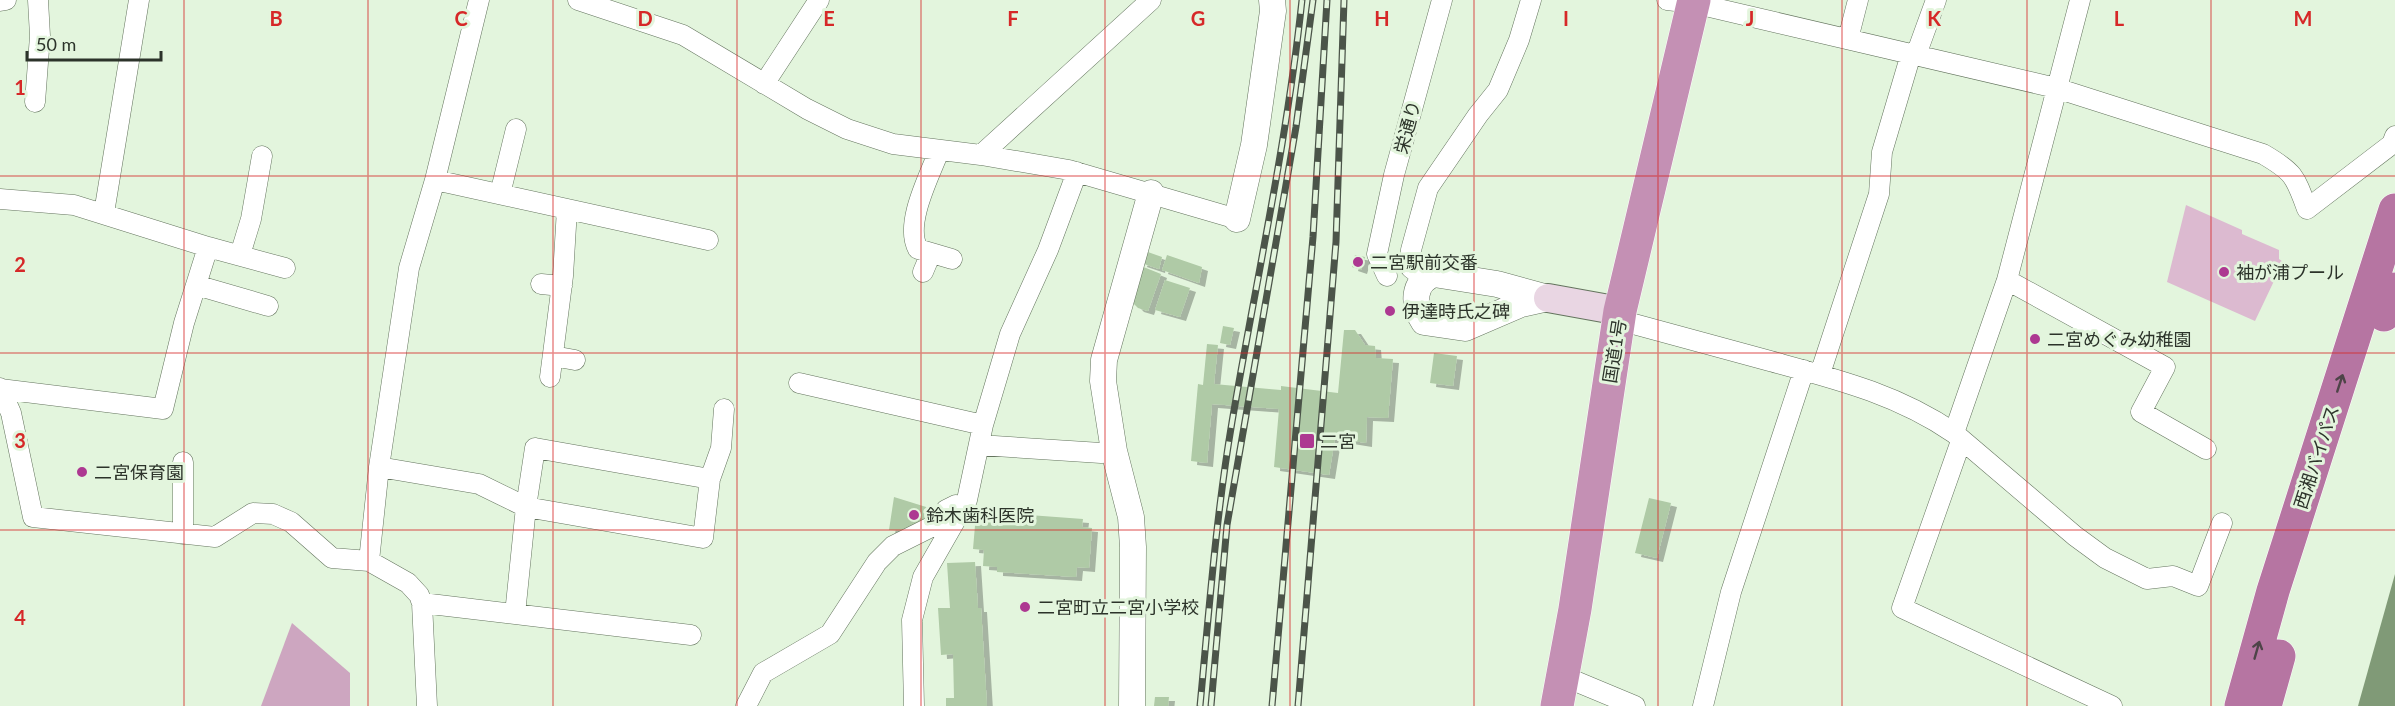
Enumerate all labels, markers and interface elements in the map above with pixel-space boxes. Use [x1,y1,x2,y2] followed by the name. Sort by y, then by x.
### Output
[269,6,283,30] text: B
[454,6,468,30] text: C
[637,6,653,30] text: D
[823,6,835,30] text: E
[1007,6,1019,30] text: F
[1191,6,1205,30] text: G
[1374,6,1390,30] text: H
[1563,6,1569,30] text: I
[1746,6,1754,30] text: J
[1927,6,1941,30] text: K
[2114,6,2125,30] text: L
[2294,6,2312,30] text: M
[27,24,160,62] scale bar
[36,33,76,55] text: 50 m
[14,75,26,99] text: 1
[1389,98,1425,156] street label: 栄通り
[1370,251,1478,273] place label: 二宮駅前交番
[14,252,26,276] text: 2
[1351,255,1365,269] marker: 二宮駅前交番
[2236,261,2344,283] place label: 袖が浦プール
[2217,265,2231,279] marker: 袖が浦プール
[1402,300,1510,322] place label: 伊達時氏之碑
[1383,304,1397,318] marker: 伊達時氏之碑
[1598,317,1630,385] street label: 国道1号
[2047,328,2192,350] place label: 二宮めぐみ幼稚園
[2028,332,2042,346] marker: 二宮めぐみ幼稚園
[2335,374,2346,393] one-way arrow
[2289,402,2343,512] street label: 西湘バイパス
[14,428,26,452] text: 3
[1320,430,1356,452] place label: 二宮
[1298,432,1316,450] marker: 二宮
[94,461,184,483] place label: 二宮保育園
[75,465,89,479] marker: 二宮保育園
[926,504,1034,526] place label: 鈴木歯科医院
[907,508,921,522] marker: 鈴木歯科医院
[1037,596,1199,618] place label: 二宮町立二宮小学校
[1018,600,1032,614] marker: 二宮町立二宮小学校
[14,605,26,629] text: 4
[2252,641,2263,660] one-way arrow

